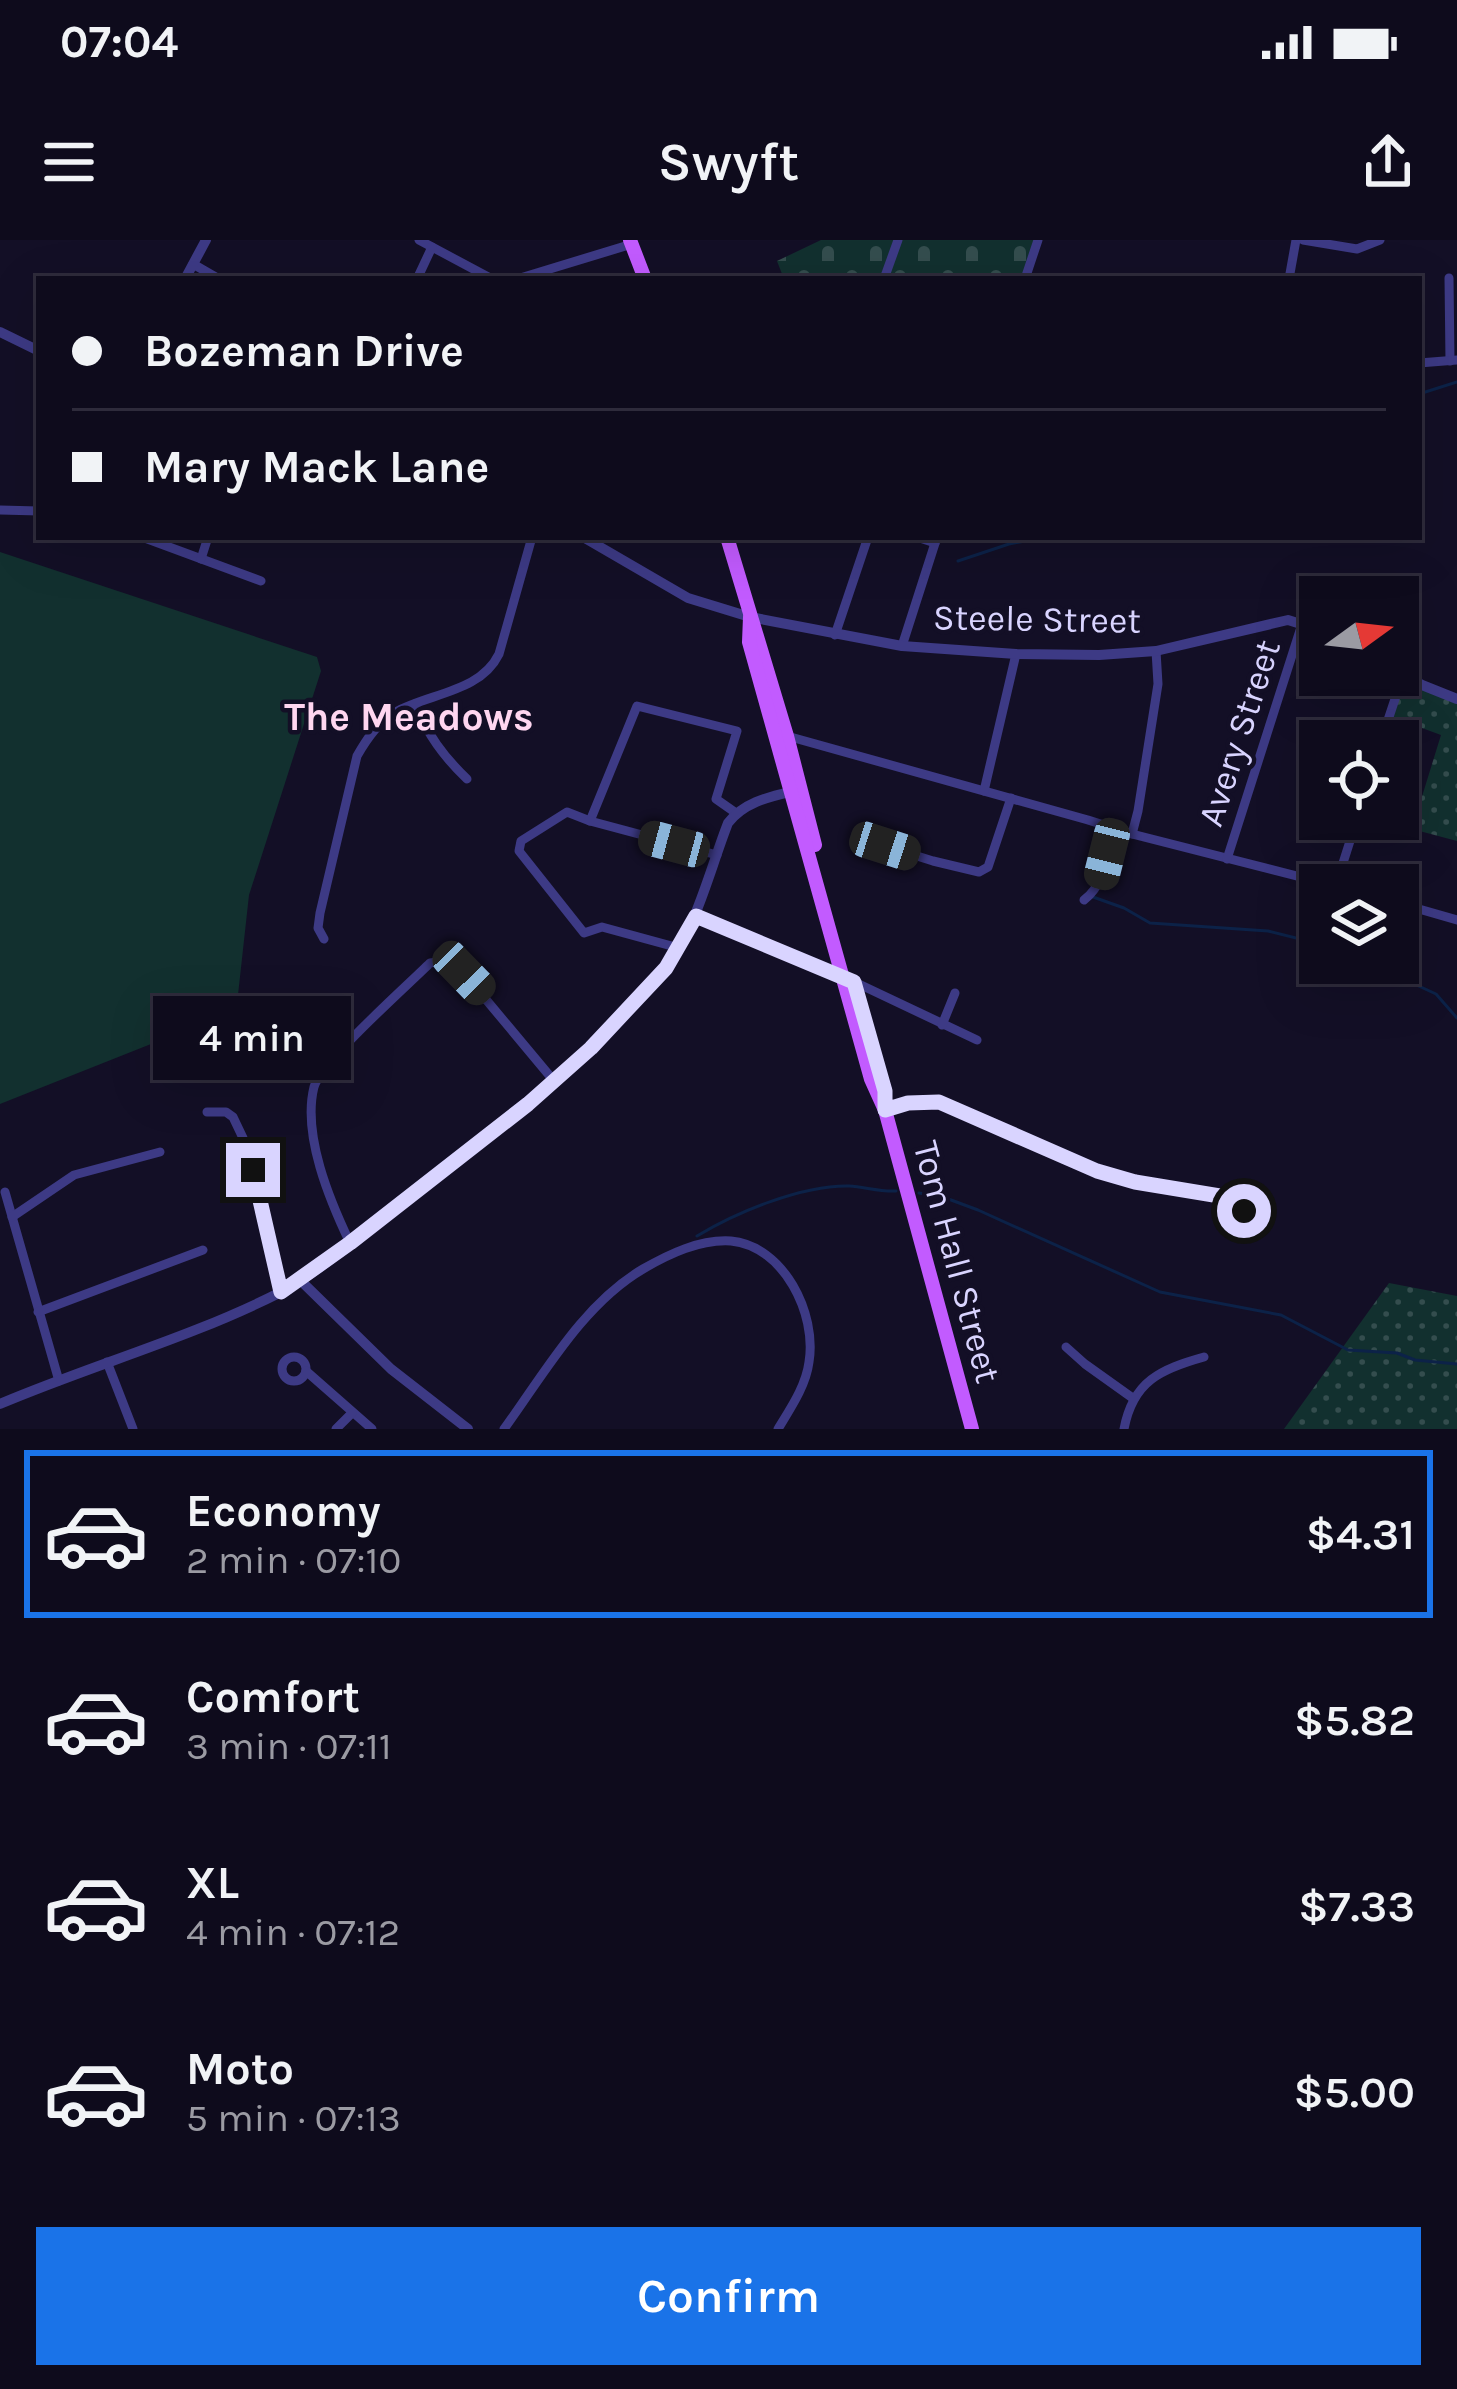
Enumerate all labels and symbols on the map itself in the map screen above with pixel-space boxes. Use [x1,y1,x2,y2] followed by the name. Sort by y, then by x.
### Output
[1299,576,1419,696] north arrow
[933,596,1141,642] street label: Steele Street
[1189,634,1289,832] street label: Avery Street
[284,694,534,740] district label: The Meadows
[1081,815,1133,893] car
[635,817,713,871] car
[845,818,925,874] car
[426,935,502,1011] car
[154,996,352,1080] callout: 4 min
[905,1137,1009,1387] street label: Tom Hall Street
[226,1143,280,1197] route end
[1217,1184,1271,1238] route start

